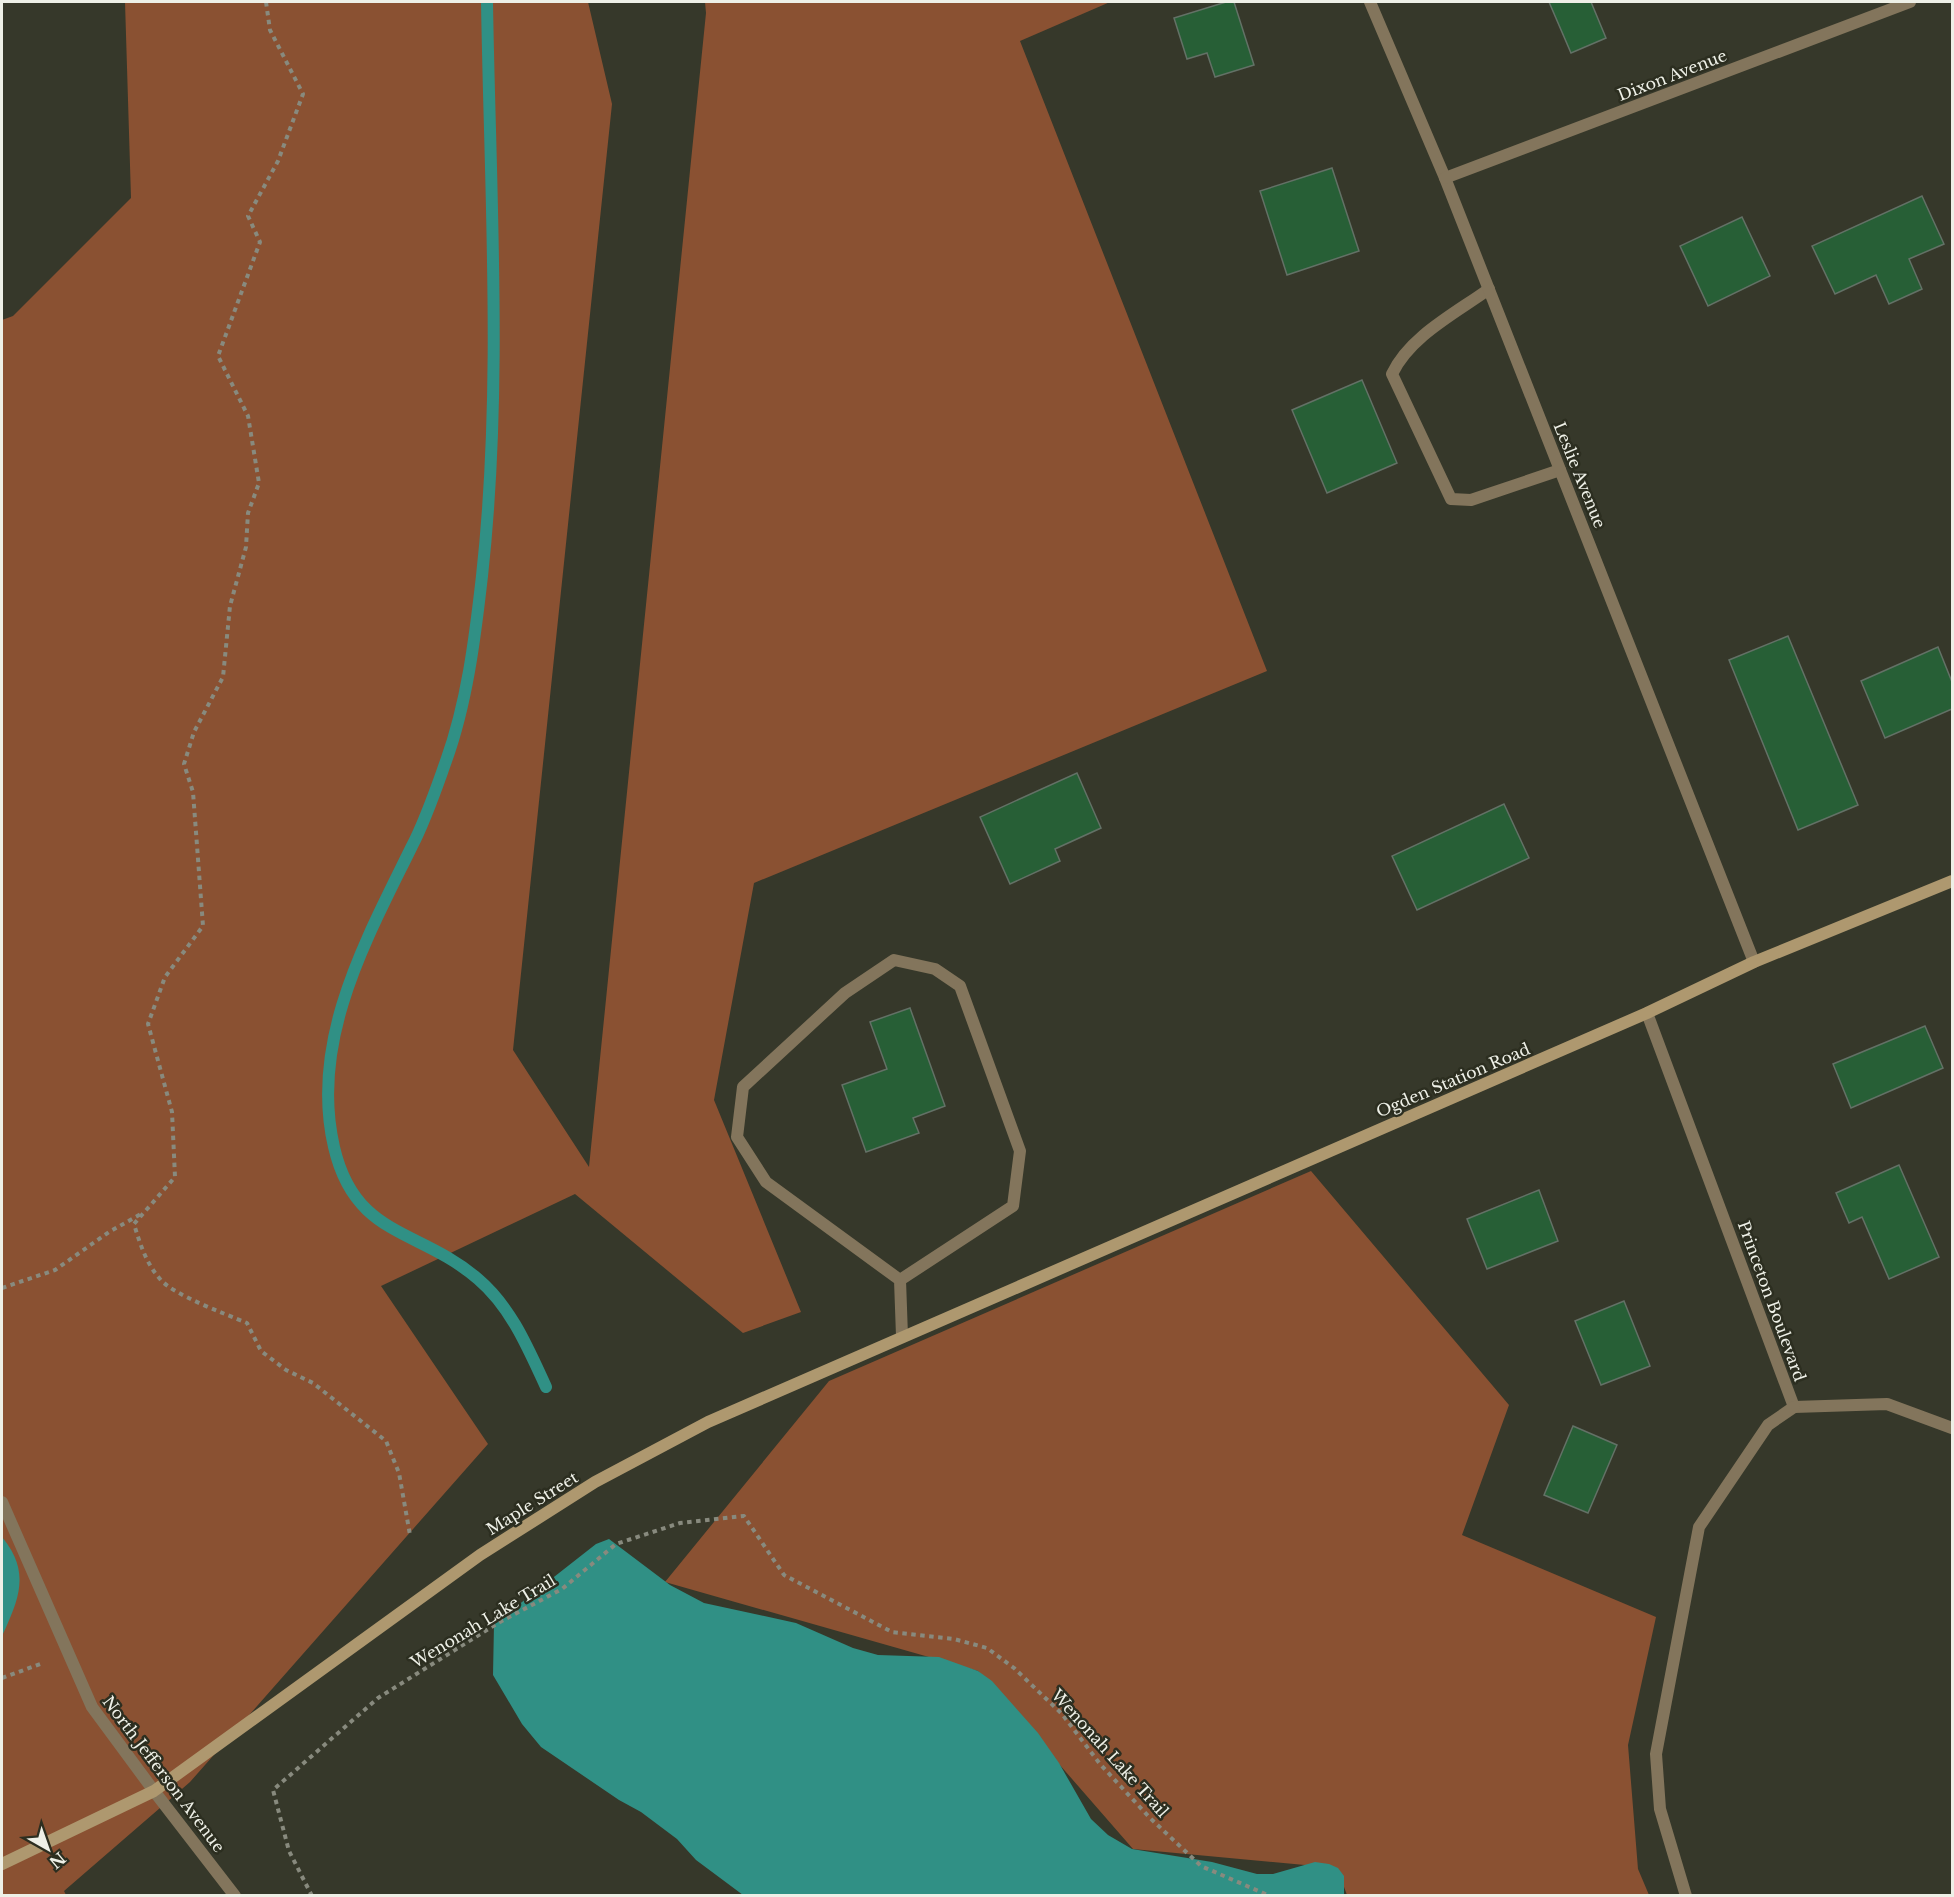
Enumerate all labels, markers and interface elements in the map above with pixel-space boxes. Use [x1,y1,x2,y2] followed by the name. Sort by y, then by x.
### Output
[1615,45,1729,105] street label: Dixon Avenue
[1550,419,1610,531] street label: Leslie Avenue
[1373,1038,1533,1122] street label: Ogden Station Road
[1734,1218,1810,1384] street label: Princeton Boulevard
[482,1467,582,1539] street label: Maple Street
[406,1570,559,1673] street label: Wenonah Lake Trail
[1046,1684,1173,1821] street label: Wenonah Lake Trail
[99,1692,229,1856] street label: North Jefferson Avenue
[18,1819,78,1879] north arrow
[45,1848,70,1873] text: N

